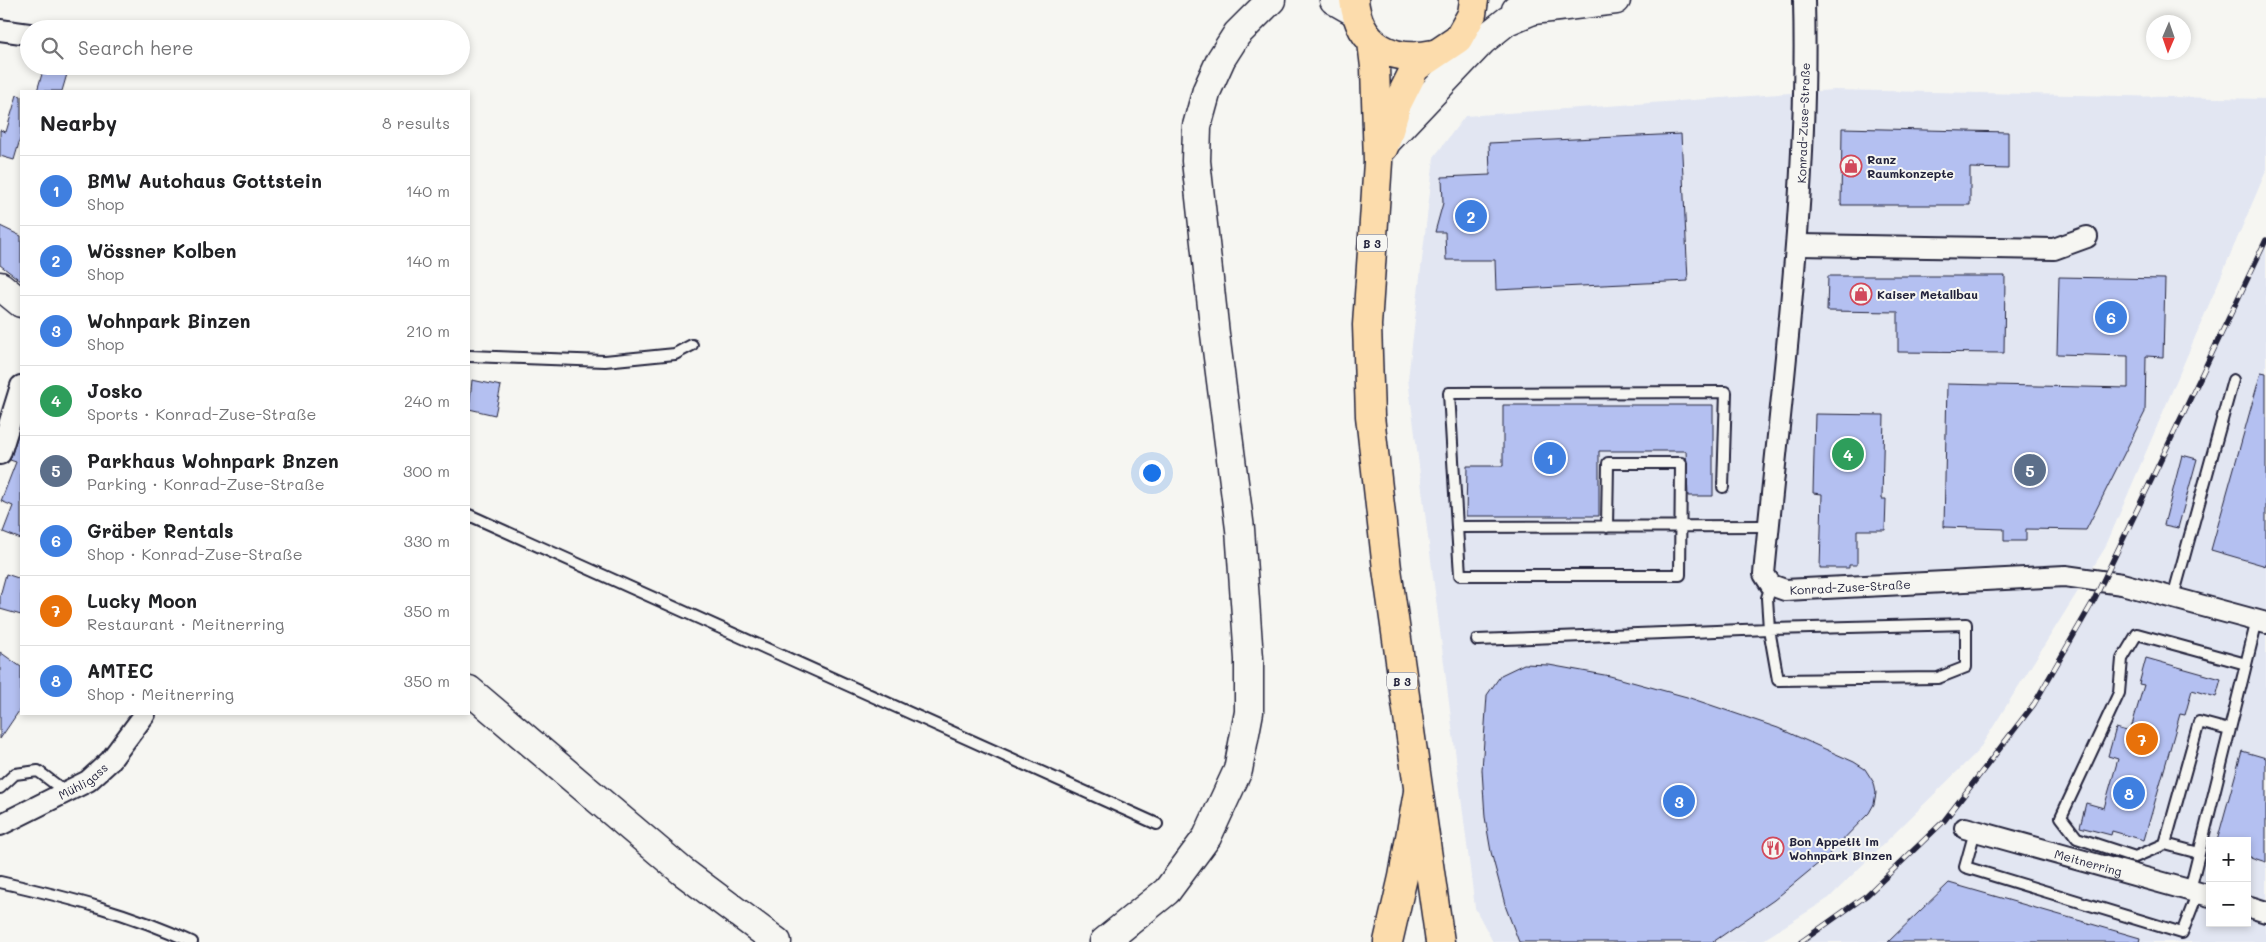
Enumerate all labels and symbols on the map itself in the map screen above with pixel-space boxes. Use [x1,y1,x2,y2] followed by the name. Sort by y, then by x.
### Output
[2146,15,2191,60] north arrow
[1793,62,1813,184] street label: Konrad-Zuse-Straße
[1867,151,1954,181] place label: Ranz Raumkonzepte
[1839,154,1863,178] shop icon: Ranz Raumkonzepte
[1455,197,1487,235] pin: 2
[1357,234,1387,252] road number: B 3
[1849,282,1873,306] shop icon: Kaiser Metallbau
[1877,286,1978,302] place label: Kaiser Metallbau
[2095,298,2127,336] pin: 6
[1832,435,1864,473] pin: 4
[1534,439,1566,477] pin: 1
[2014,451,2046,489] pin: 5
[1139,460,1165,486] your location
[1789,576,1911,598] street label: Konrad-Zuse-Straße
[1387,672,1417,689] road number: B 3
[2126,720,2158,758] pin: 7
[56,759,111,803] street label: Mühligass
[2113,774,2145,812] pin: 8
[1663,782,1695,820] pin: 3
[1789,833,1892,863] place label: Bon Appetit im Wohnpark Binzen
[1761,836,1785,860] restaurant icon: Bon Appetit im Wohnpark Binzen
[2053,845,2124,879] street label: Meitnerring

